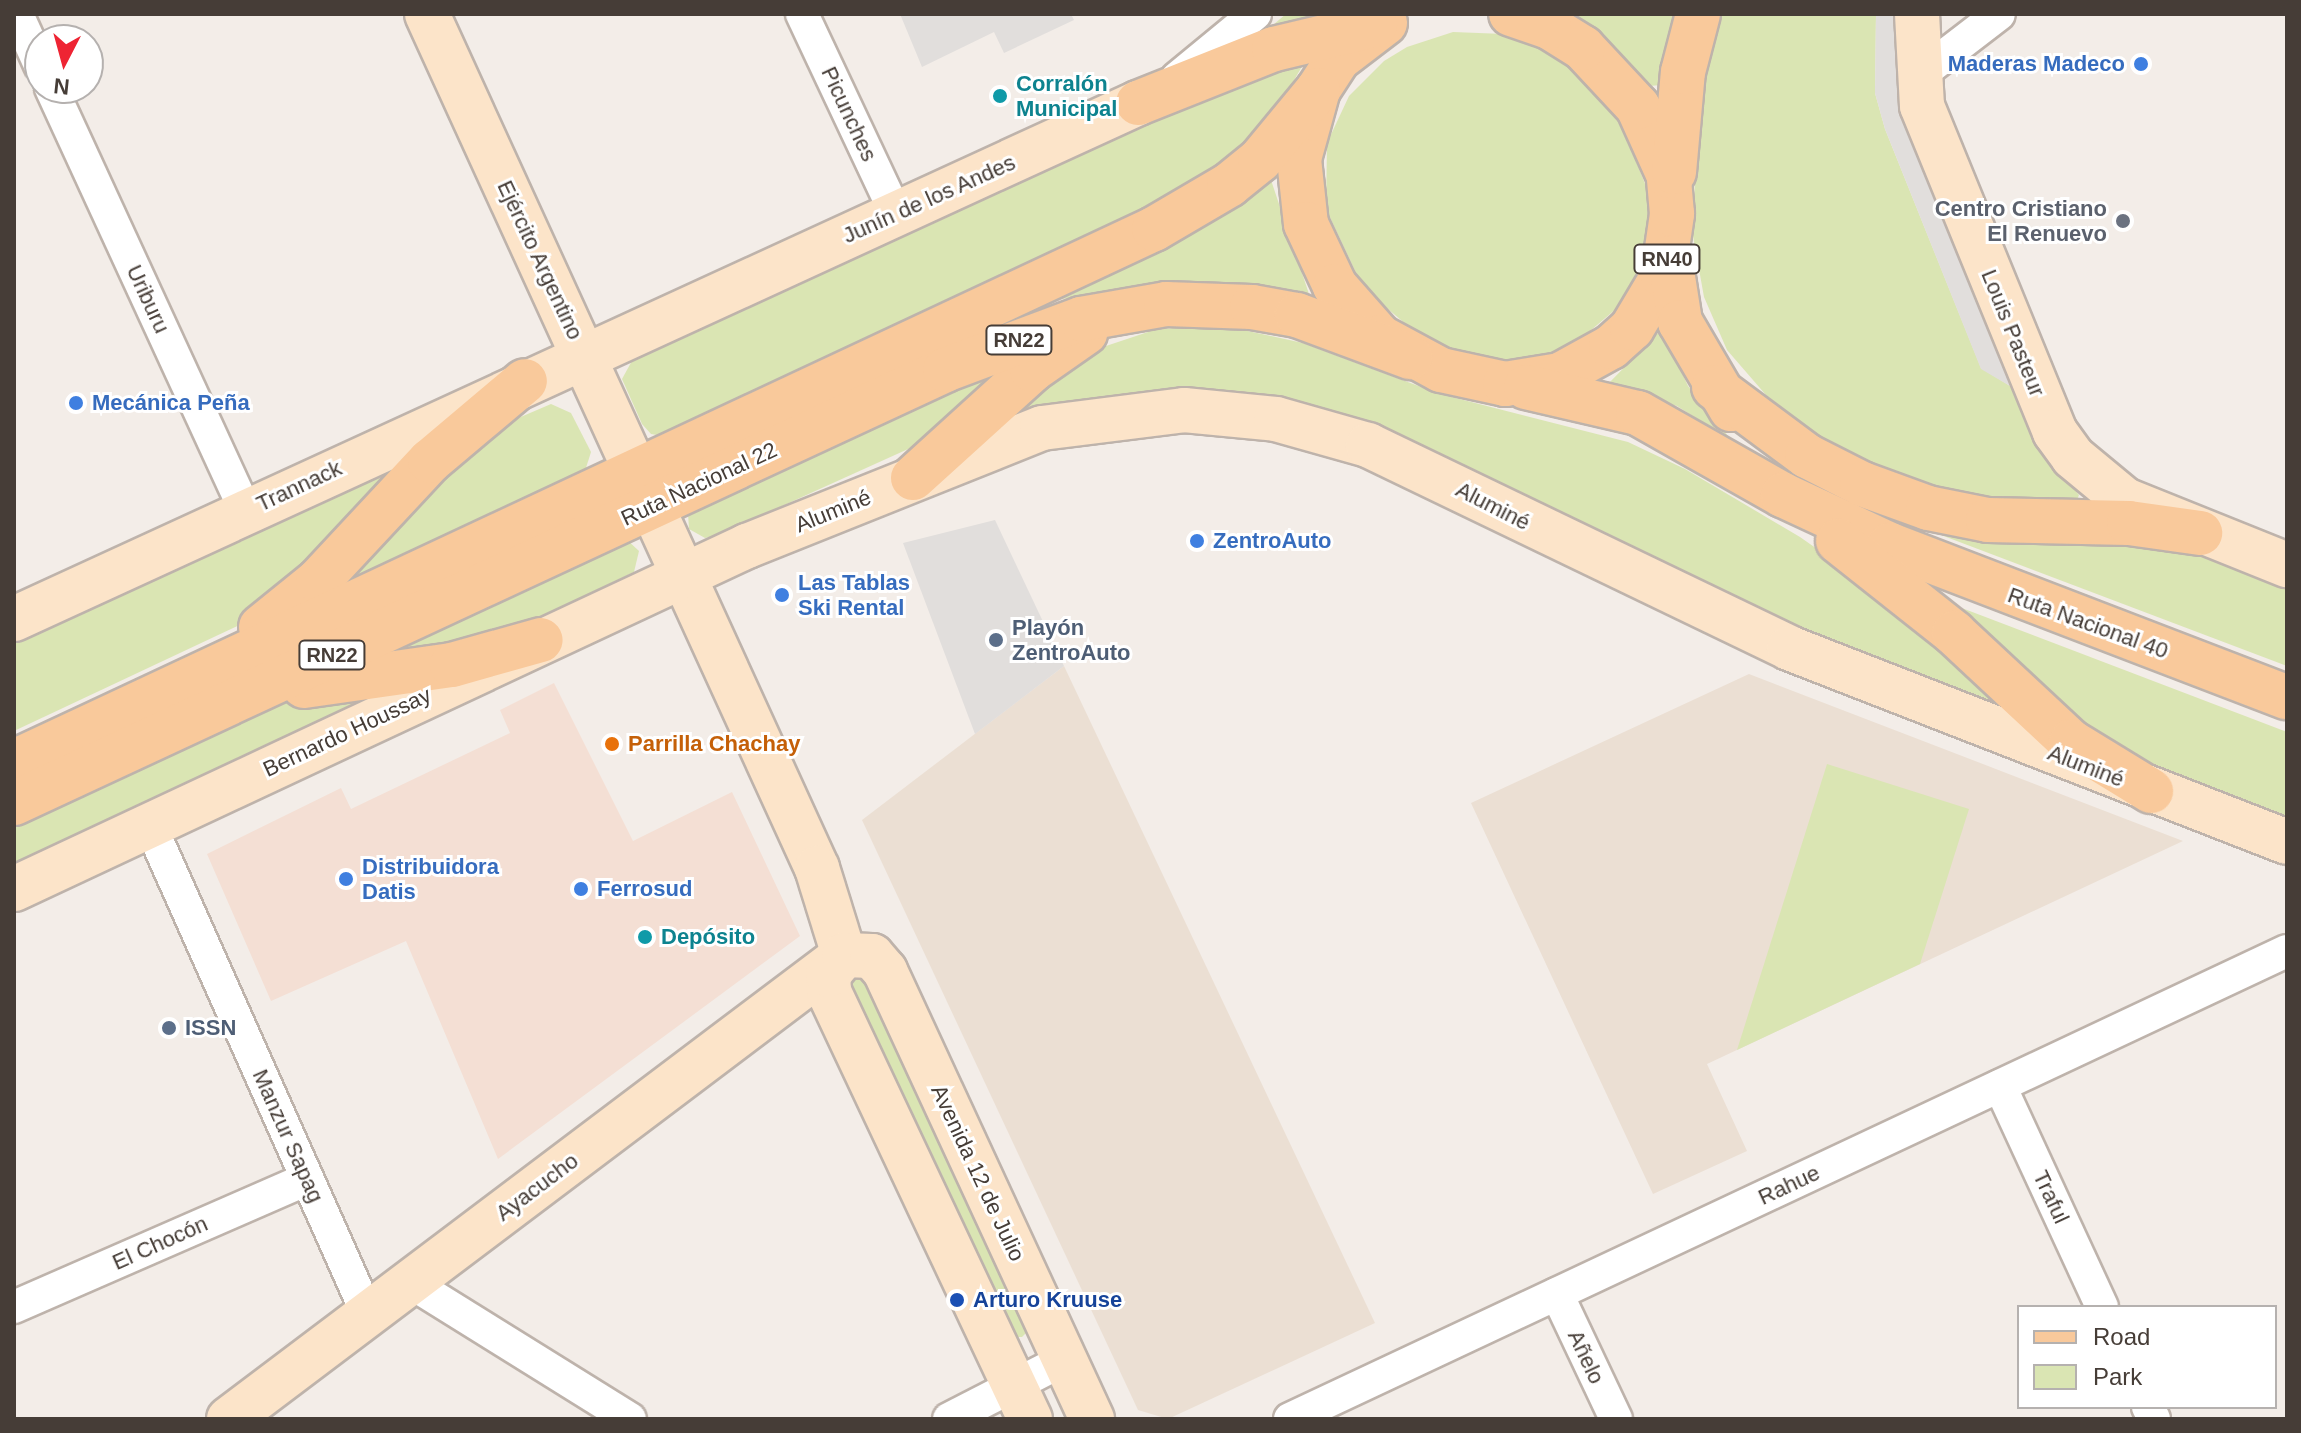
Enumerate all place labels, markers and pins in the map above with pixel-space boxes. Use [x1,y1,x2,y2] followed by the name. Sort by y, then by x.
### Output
[1948,51,2125,77] place label: Maderas Madeco
[2132,55,2150,73] marker: Maderas Madeco
[1016,70,1117,122] place label: Corralón Municipal
[991,87,1009,105] marker: Corralón Municipal
[1935,195,2107,246] place label: Centro Cristiano El Renuevo
[2114,212,2132,230] marker: Centro Cristiano El Renuevo
[92,390,250,416] place label: Mecánica Peña
[67,394,85,412] marker: Mecánica Peña
[1213,528,1332,554] place label: ZentroAuto
[1188,532,1206,550] marker: ZentroAuto
[798,569,910,620] place label: Las Tablas Ski Rental
[773,586,791,604] marker: Las Tablas Ski Rental
[1012,614,1131,666] place label: Playón ZentroAuto
[987,631,1005,649] marker: Playón ZentroAuto
[628,731,800,757] place label: Parrilla Chachay
[603,735,621,753] marker: Parrilla Chachay
[362,853,499,904] place label: Distribuidora Datis
[337,870,355,888] marker: Distribuidora Datis
[597,876,692,902] place label: Ferrosud
[572,880,590,898] marker: Ferrosud
[661,924,755,950] place label: Depósito
[636,928,654,946] marker: Depósito
[185,1015,236,1041] place label: ISSN
[160,1019,178,1037] marker: ISSN
[973,1287,1122,1313] place label: Arturo Kruuse
[948,1291,966,1309] marker: Arturo Kruuse

